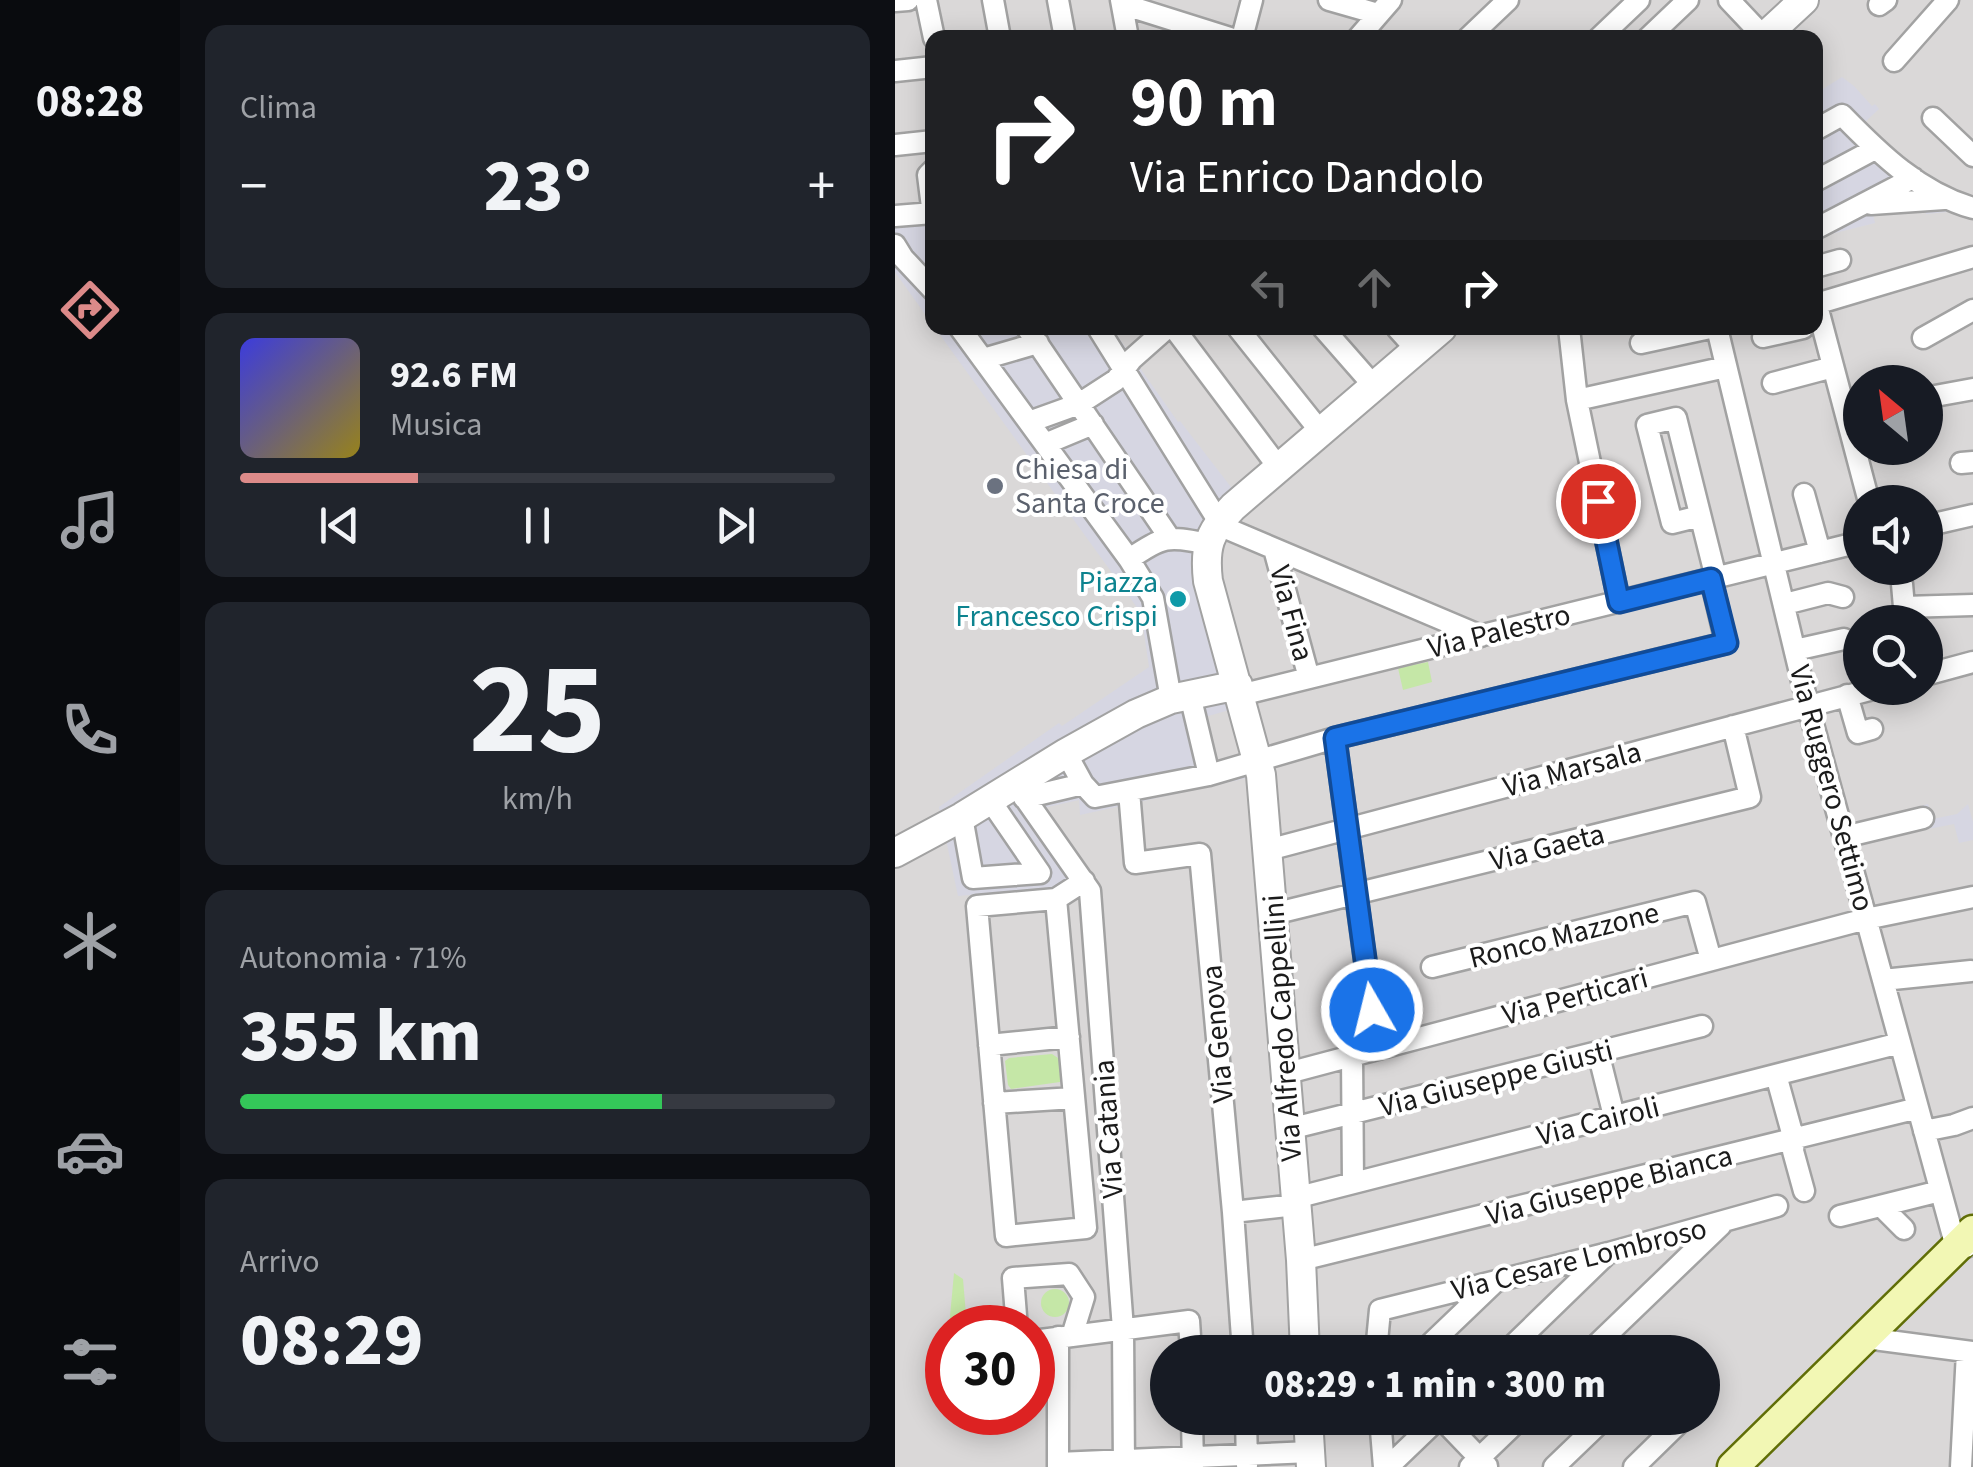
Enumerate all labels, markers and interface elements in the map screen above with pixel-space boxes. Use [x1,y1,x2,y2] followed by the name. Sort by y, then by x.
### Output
[1130,53,1278,153] text: 90 m
[36,70,144,134] text: 08:28
[965,70,1095,200] icon: right
[240,85,317,131] text: Clima
[484,133,591,240] text: 23°
[1130,146,1484,210] text: Via Enrico Dandolo
[240,148,267,226] text: −
[808,148,835,226] text: +
[1242,260,1297,315] icon: left
[1347,260,1402,315] icon: ahead
[1452,260,1507,315] icon: right
[55,275,125,345] icon: directions
[390,348,518,402] text: 92.6 FM
[1843,365,1943,465] north arrow
[1843,365,1943,705] map controls
[390,402,482,448] text: Musica
[1015,448,1165,525] place label: Chiesa di Santa Croce
[1556,459,1641,544] pin
[1571,474,1626,529] icon: arrive
[984,475,1006,497] marker: Chiesa di Santa Croce
[55,485,125,555] icon: music
[1843,485,1943,585] button: sound
[312,498,367,553] icon: previous
[510,498,565,553] icon: pause
[708,498,763,553] icon: next
[1258,560,1325,666] street label: Via Fina
[955,561,1158,638] place label: Piazza Francesco Crispi
[1167,588,1189,610] marker: Piazza Francesco Crispi
[1423,593,1575,670] street label: Via Palestro
[1843,605,1943,705] button: search
[469,618,606,803] text: 25
[1778,660,1885,916] street label: Via Ruggero Settimo
[55,695,125,765] icon: phone
[1498,730,1646,809] street label: Via Marsala
[502,776,573,822] text: km/h
[1485,812,1609,882] street label: Via Gaeta
[1465,891,1664,980] street label: Ronco Mazzone
[1252,893,1313,1163] street label: Via Alfredo Cappellini
[55,906,125,976] icon: climate
[240,935,467,981] text: Autonomia · 71%
[1497,956,1653,1037] street label: Via Perticari
[1320,958,1424,1062] position arrow
[1190,963,1245,1105] street label: Via Genova
[240,983,482,1090] text: 355 km
[1375,1029,1618,1128] street label: Via Giuseppe Giusti
[1082,1058,1135,1200] street label: Via Catania
[1532,1086,1664,1157] street label: Via Cairoli
[55,1116,125,1186] icon: car
[1481,1134,1737,1237] street label: Via Giuseppe Bianca
[1447,1207,1711,1312] street label: Via Cesare Lombroso
[240,1239,320,1285] text: Arrivo
[240,1287,423,1394] text: 08:29
[925,1305,1055,1435] speed limit sign: 30
[55,1327,125,1397] icon: filters
[1264,1358,1606,1412] text: 08:29 · 1 min · 300 m

